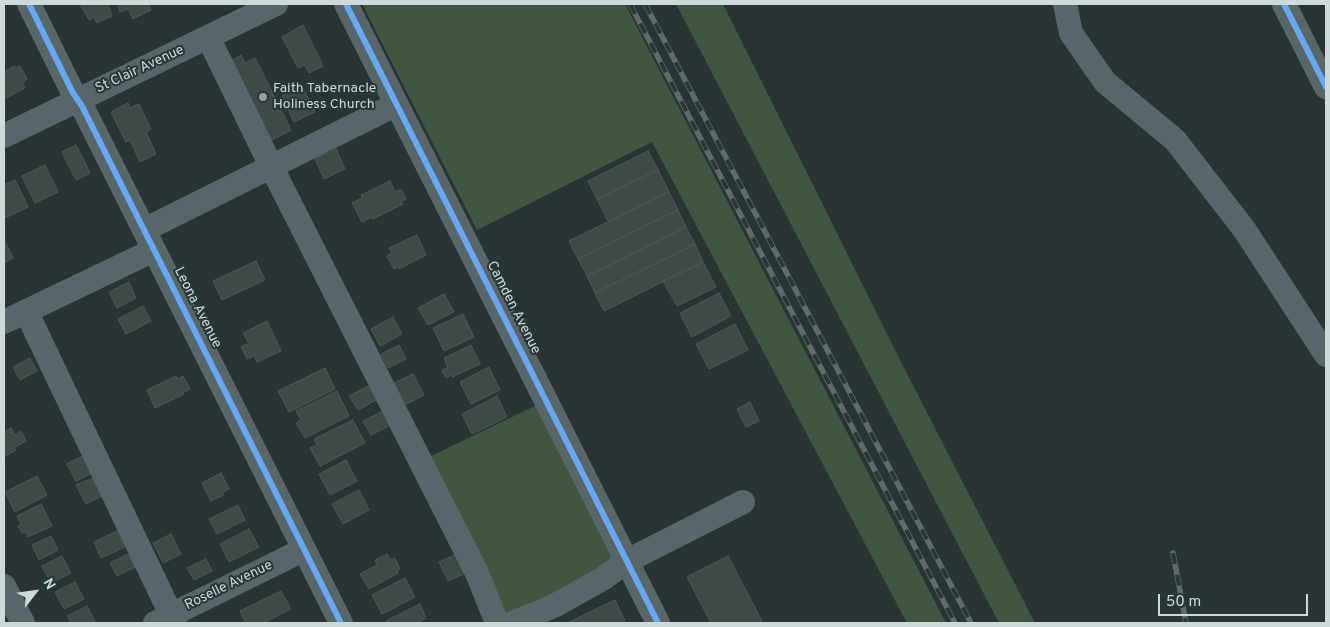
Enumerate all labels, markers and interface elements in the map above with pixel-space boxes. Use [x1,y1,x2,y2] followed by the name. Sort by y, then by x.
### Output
[93,42,187,98] street label: St Clair Avenue
[273,81,376,114] place label: Faith Tabernacle Holiness Church
[257,91,269,103] marker: Faith Tabernacle Holiness Church
[482,259,544,357] street label: Camden Avenue
[169,265,225,351] street label: Leona Avenue
[182,558,276,614] street label: Roselle Avenue
[10,567,60,617] north arrow
[39,576,58,593] text: N
[1160,584,1310,616] scale bar
[1166,593,1201,612] text: 50 m

